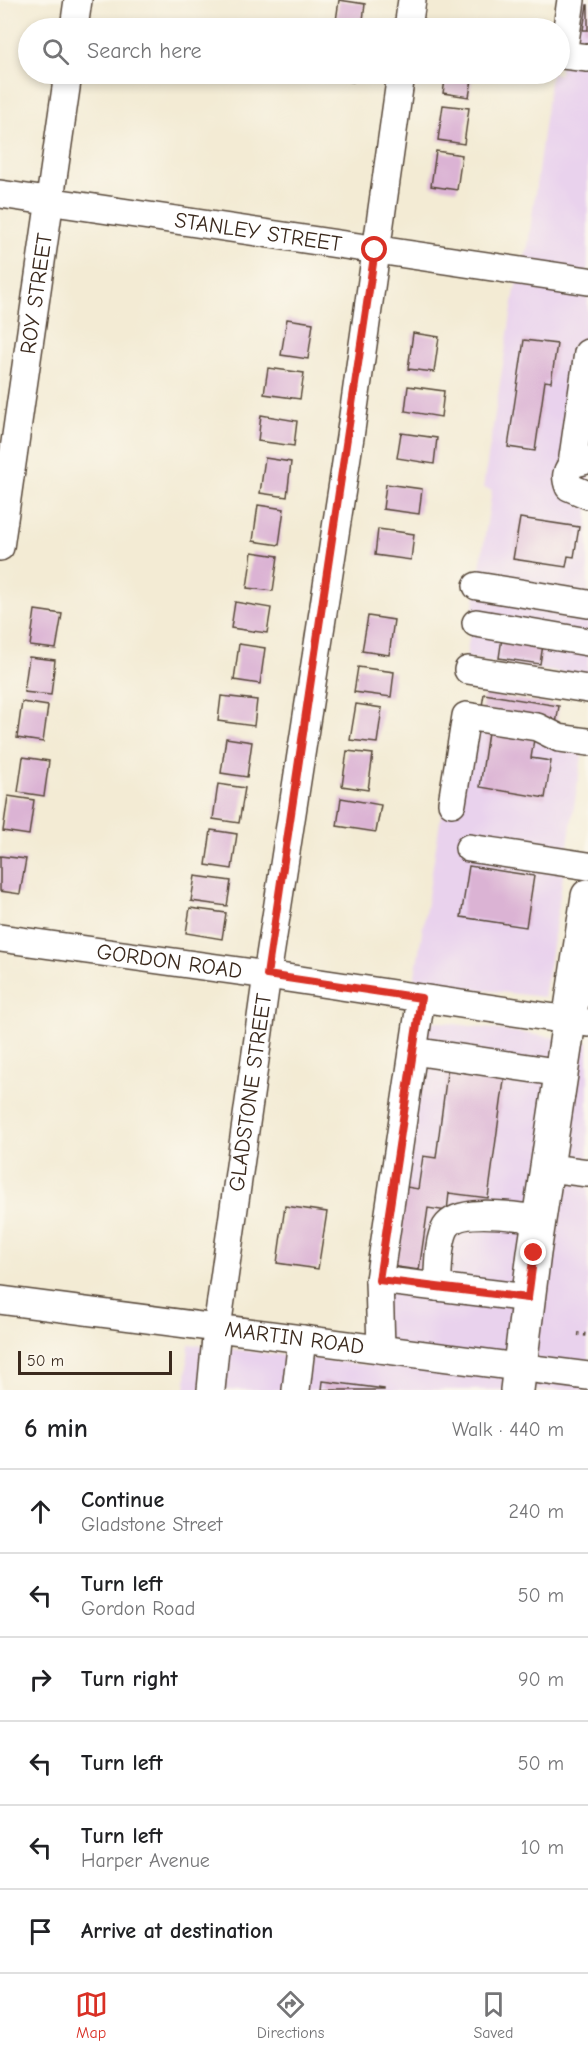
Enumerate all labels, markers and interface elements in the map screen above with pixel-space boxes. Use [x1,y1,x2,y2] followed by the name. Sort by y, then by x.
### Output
[18,18,570,84] search box
[39,35,72,68] icon: search
[87,38,202,64] text: Search here
[173,207,344,257] street label: STANLEY STREET
[15,231,58,356] street label: ROY STREET
[361,236,387,262] route start
[95,939,244,984] street label: GORDON ROAD
[223,991,277,1193] street label: GLADSTONE STREET
[520,1239,546,1265] route end
[223,1316,366,1360] street label: MARTIN ROAD
[18,1348,172,1376] scale bar
[27,1352,64,1370] text: 50 m
[24,1414,88,1444] text: 6 min
[452,1418,564,1441] text: Walk · 440 m
[81,1487,164,1513] text: Continue
[24,1495,57,1528] icon: ahead
[509,1500,564,1523] text: 240 m
[81,1513,223,1536] text: Gladstone Street
[81,1571,163,1597] text: Turn left
[24,1579,57,1612] icon: left
[518,1584,564,1607] text: 50 m
[81,1597,195,1620] text: Gordon Road
[24,1663,57,1696] icon: right
[81,1666,178,1692] text: Turn right
[518,1668,564,1691] text: 90 m
[24,1747,57,1780] icon: left
[81,1750,163,1776] text: Turn left
[518,1752,564,1775] text: 50 m
[81,1823,163,1849] text: Turn left
[24,1831,57,1864] icon: left
[521,1836,564,1859] text: 10 m
[81,1849,210,1872] text: Harper Avenue
[24,1915,57,1948] icon: arrive
[81,1918,273,1944] text: Arrive at destination
[75,1988,108,2042] tab: Map
[257,1988,324,2042] tab: Directions
[473,1988,513,2042] tab: Saved

